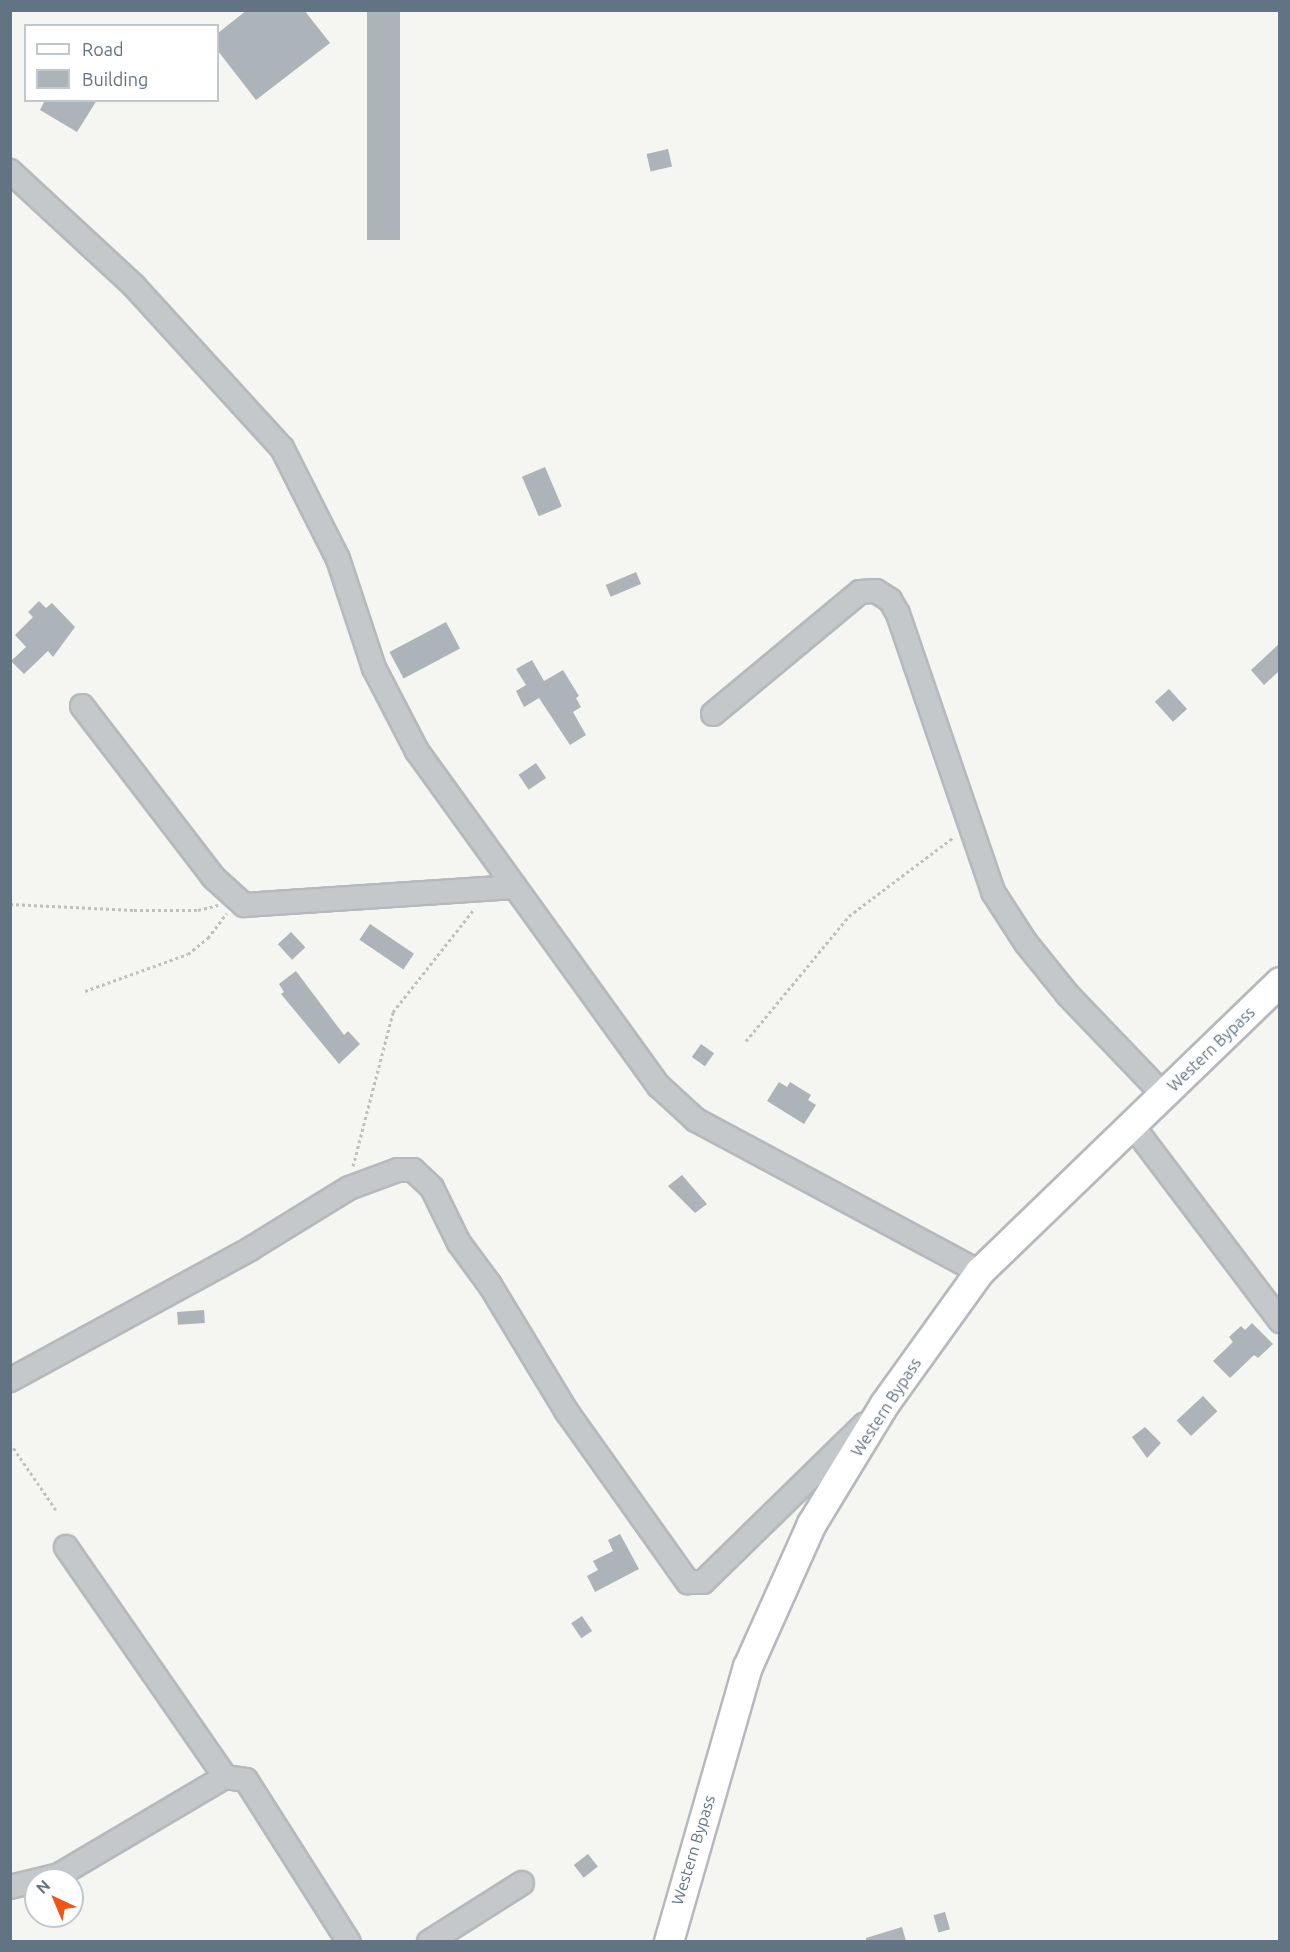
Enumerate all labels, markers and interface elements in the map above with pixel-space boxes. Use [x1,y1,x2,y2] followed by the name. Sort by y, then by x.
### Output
[24,24,219,102] legend
[82,39,124,59] text: Road
[82,69,148,89] text: Building
[1163,1003,1259,1095] street label: Western Bypass
[847,1354,925,1460] street label: Western Bypass
[667,1793,719,1907] street label: Western Bypass
[24,1868,84,1928] north arrow
[32,1876,53,1897] text: N

